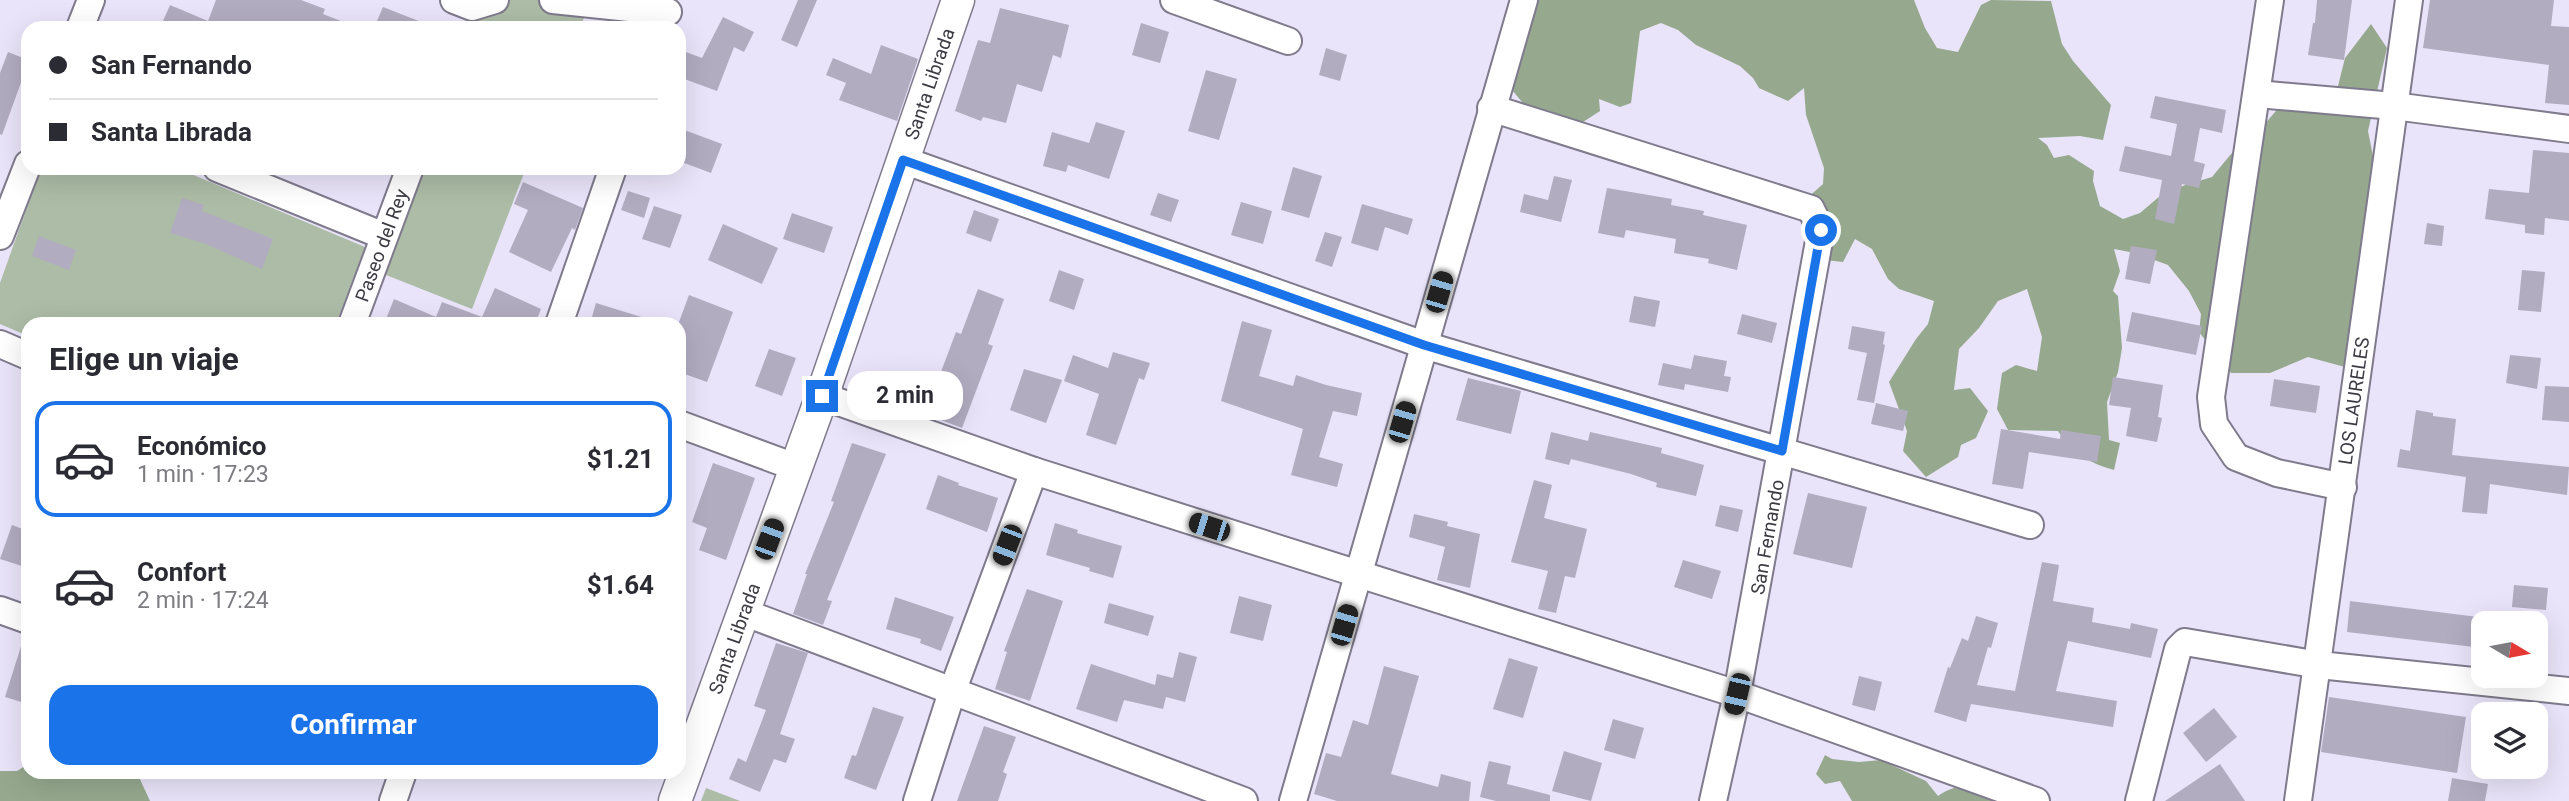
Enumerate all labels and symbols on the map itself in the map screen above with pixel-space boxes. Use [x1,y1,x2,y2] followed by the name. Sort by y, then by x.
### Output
[900,25,959,143] street label: Santa Librada
[350,186,413,305] street label: Paseo del Rey
[1805,214,1837,246] route start
[1424,269,1455,315] car
[2334,336,2374,466] street label: LOS LAURELES
[846,372,962,420] callout: 2 min
[806,380,838,412] route end
[1387,399,1418,445] car
[1746,478,1789,596] street label: San Fernando
[1186,511,1233,543] car
[752,516,787,562] car
[990,522,1025,568] car
[704,580,765,697] street label: Santa Librada
[1329,602,1360,648] car
[2471,611,2548,688] north arrow
[1723,671,1752,717] car

